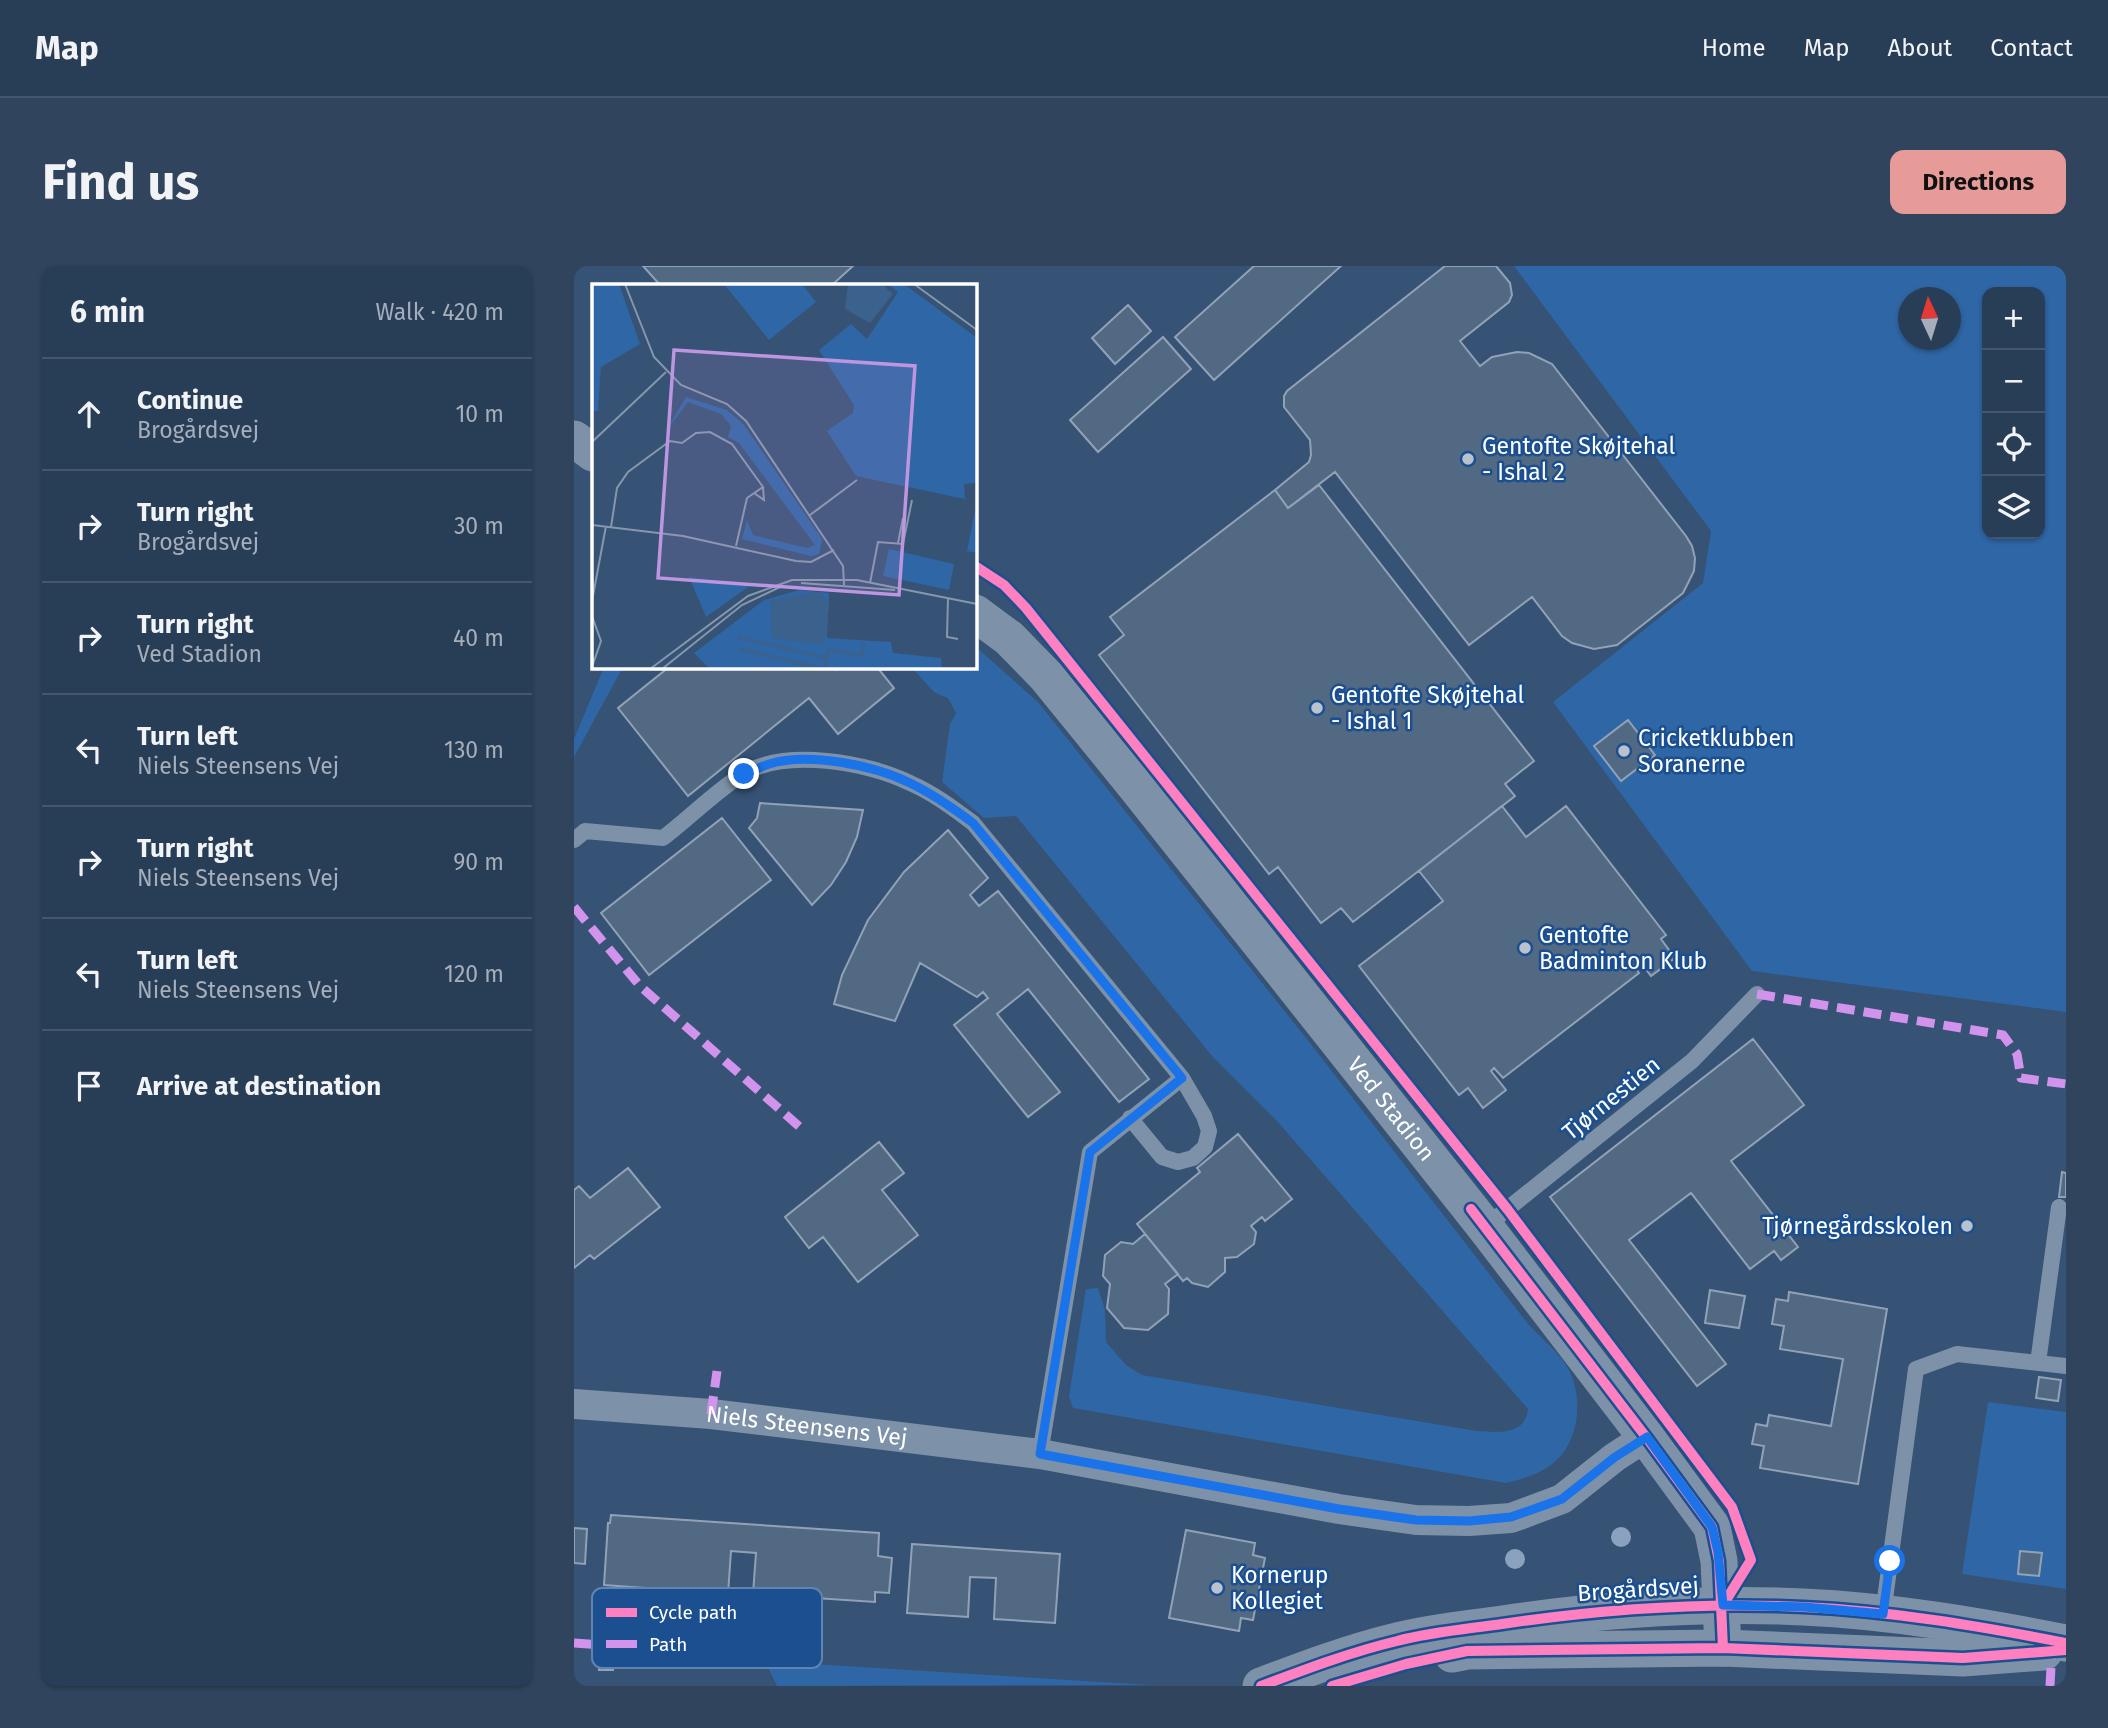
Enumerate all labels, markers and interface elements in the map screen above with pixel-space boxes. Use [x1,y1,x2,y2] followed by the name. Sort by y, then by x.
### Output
[35,28,99,68] text: Map
[1702,34,1766,62] text: Home
[1804,34,1850,62] text: Map
[1888,34,1952,62] text: About
[1990,34,2073,62] text: Contact
[1890,150,2066,214] button: Directions
[42,153,199,212] text: Find us
[592,284,976,668] inset map
[1898,287,1961,350] north arrow
[1982,287,2045,539] map controls
[1982,287,2045,350] button: +
[70,294,145,330] text: 6 min
[375,298,504,326] text: Walk · 420 m
[1982,350,2045,413] button: −
[137,385,243,416] text: Continue
[70,395,108,433] icon: ahead
[455,400,504,428] text: 10 m
[1982,413,2045,476] button: locate
[137,416,259,444] text: Brogårdsvej
[1482,432,1675,486] place label: Gentofte Skøjtehal - Ishal 2
[1460,451,1476,467] marker: Gentofte Skøjtehal - Ishal 2
[1982,476,2045,539] button: layers
[137,497,254,528] text: Turn right
[70,507,108,545] icon: right
[454,512,504,540] text: 30 m
[137,528,259,556] text: Brogårdsvej
[137,609,254,640] text: Turn right
[70,619,108,657] icon: right
[453,624,504,652] text: 40 m
[137,640,262,668] text: Ved Stadion
[1331,681,1524,735] place label: Gentofte Skøjtehal - Ishal 1
[1309,700,1325,716] marker: Gentofte Skøjtehal - Ishal 1
[137,721,238,752] text: Turn left
[1638,724,1795,778] place label: Cricketklubben Soranerne
[70,731,108,769] icon: left
[444,736,504,764] text: 130 m
[1616,743,1632,759] marker: Cricketklubben Soranerne
[137,752,339,780] text: Niels Steensens Vej
[728,758,759,789] route end
[137,833,254,864] text: Turn right
[70,843,108,881] icon: right
[453,848,504,876] text: 90 m
[137,864,339,892] text: Niels Steensens Vej
[1539,921,1707,975] place label: Gentofte Badminton Klub
[1517,940,1533,956] marker: Gentofte Badminton Klub
[137,945,238,976] text: Turn left
[70,955,108,993] icon: left
[444,960,504,988] text: 120 m
[137,976,339,1004] text: Niels Steensens Vej
[1557,1050,1665,1146] street label: Tjørnestien
[1342,1051,1441,1167] street label: Ved Stadion
[70,1067,108,1105] icon: arrive
[137,1071,381,1102] text: Arrive at destination
[1762,1212,1953,1240] place label: Tjørnegårdsskolen
[1959,1218,1975,1234] marker: Tjørnegårdsskolen
[705,1400,909,1452] street label: Niels Steensens Vej
[1874,1545,1905,1576] route start
[1231,1561,1328,1615] place label: Kornerup Kollegiet
[1576,1571,1700,1607] street label: Brogårdsvej
[1209,1580,1225,1596] marker: Kornerup Kollegiet
[592,1588,822,1668] legend
[649,1601,737,1624] text: Cycle path
[649,1633,687,1656] text: Path

